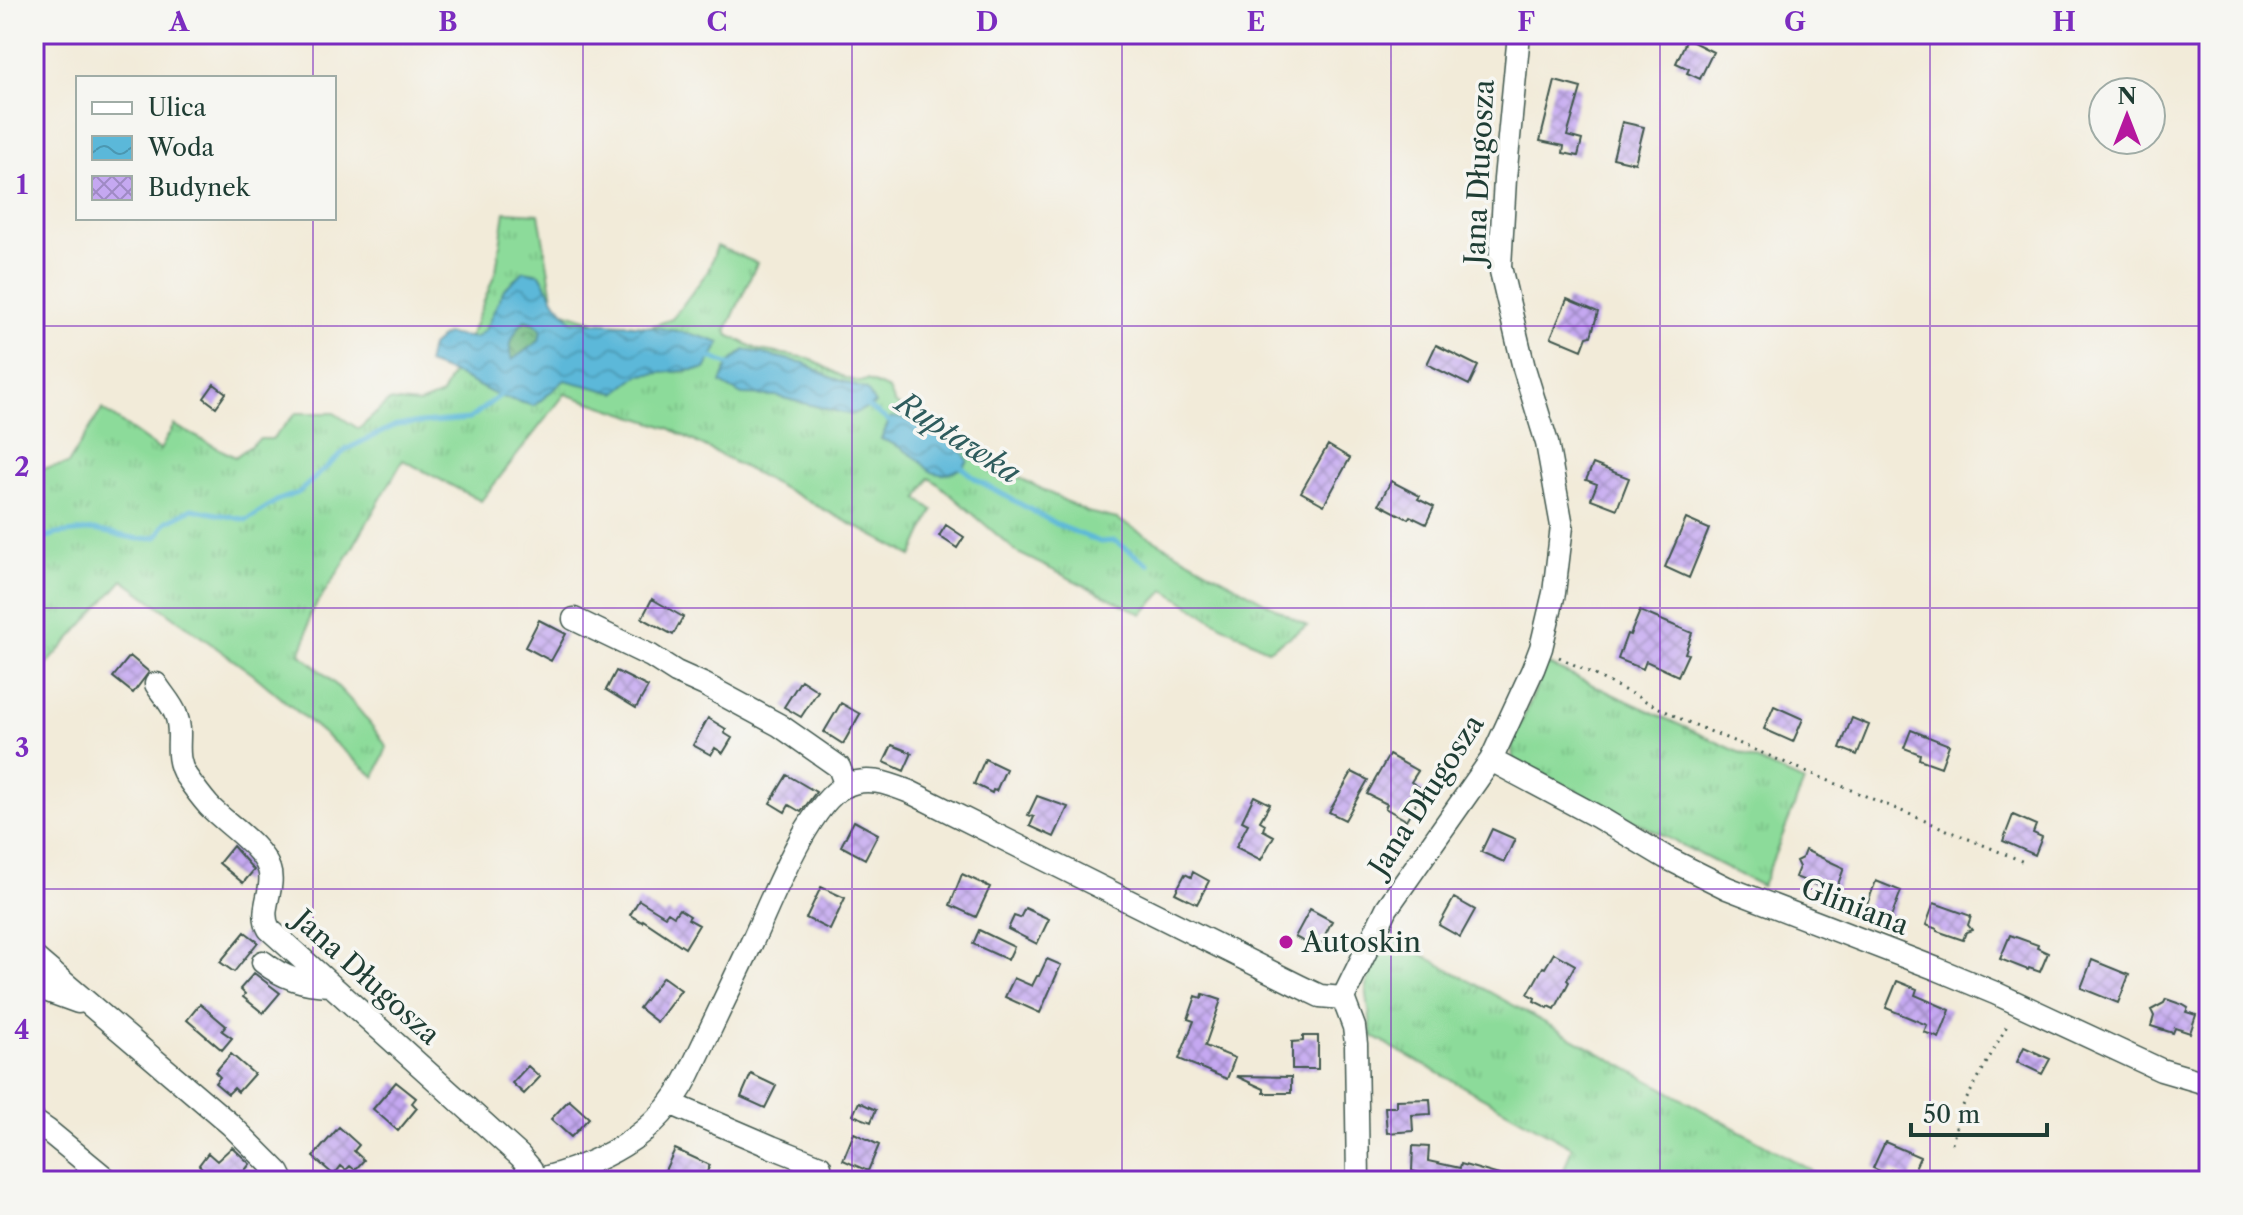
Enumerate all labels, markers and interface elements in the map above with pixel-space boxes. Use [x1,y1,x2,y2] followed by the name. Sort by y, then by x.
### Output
[168,6,190,38] text: A
[438,6,458,38] text: B
[707,6,727,38] text: C
[976,6,998,38] text: D
[1247,6,1265,38] text: E
[1517,6,1535,38] text: F
[1784,6,1806,38] text: G
[2052,6,2076,38] text: H
[76,76,336,220] legend
[2087,76,2167,156] north arrow
[1457,78,1501,269] street label: Jana Długosza
[2117,83,2137,110] text: N
[148,93,207,122] text: Ulica
[147,133,215,162] text: Woda
[16,169,28,201] text: 1
[148,173,251,202] text: Budynek
[887,383,1028,492] water label: Ruptawka
[14,451,30,483] text: 2
[1359,708,1491,885] street label: Jana Długosza
[15,732,29,764] text: 3
[1796,870,1914,942] street label: Gliniana
[284,900,447,1052] street label: Jana Długosza
[1301,925,1421,959] place label: Autoskin
[1277,933,1295,951] marker: Autoskin
[14,1014,30,1046] text: 4
[1911,1087,2047,1137] scale bar
[1923,1100,1980,1129] text: 50 m

